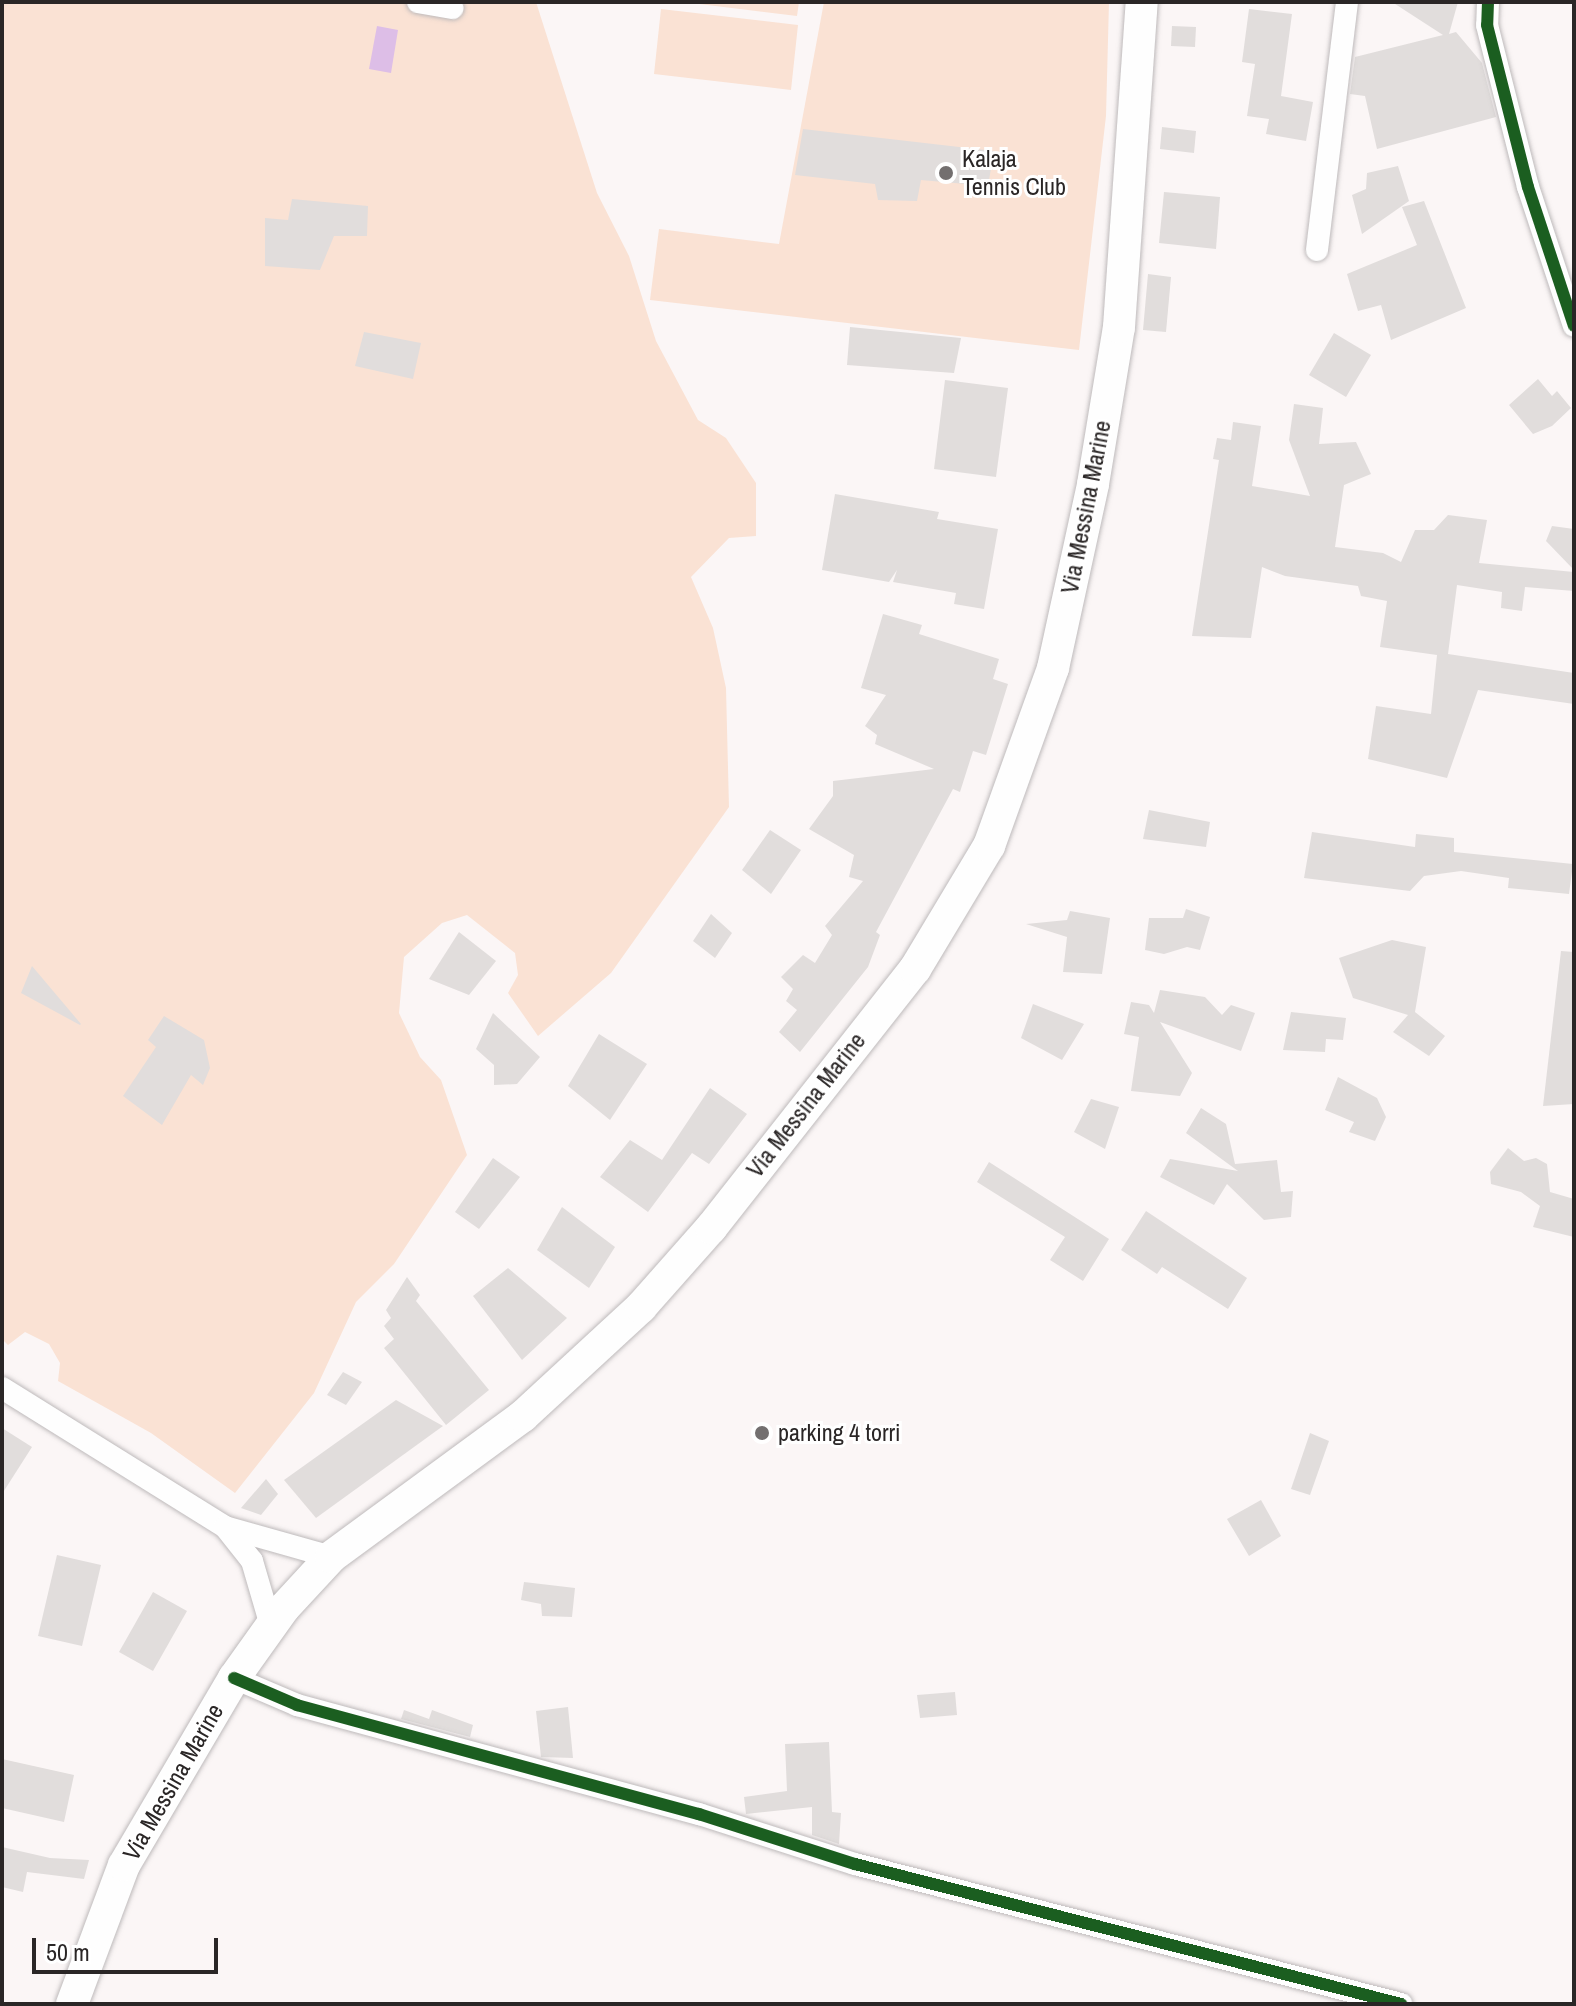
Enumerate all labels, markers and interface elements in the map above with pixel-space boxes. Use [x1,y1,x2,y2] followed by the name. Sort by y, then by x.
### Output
[962,145,1066,201] place label: Kalaja Tennis Club
[937,164,955,182] marker: Kalaja Tennis Club
[1055,418,1117,596] street label: Via Messina Marine
[741,1027,871,1183] street label: Via Messina Marine
[778,1419,901,1447] place label: parking 4 torri
[753,1424,771,1442] marker: parking 4 torri
[117,1699,229,1865] street label: Via Messina Marine
[36,1922,222,1972] scale bar
[46,1936,90,1968] text: 50 m

